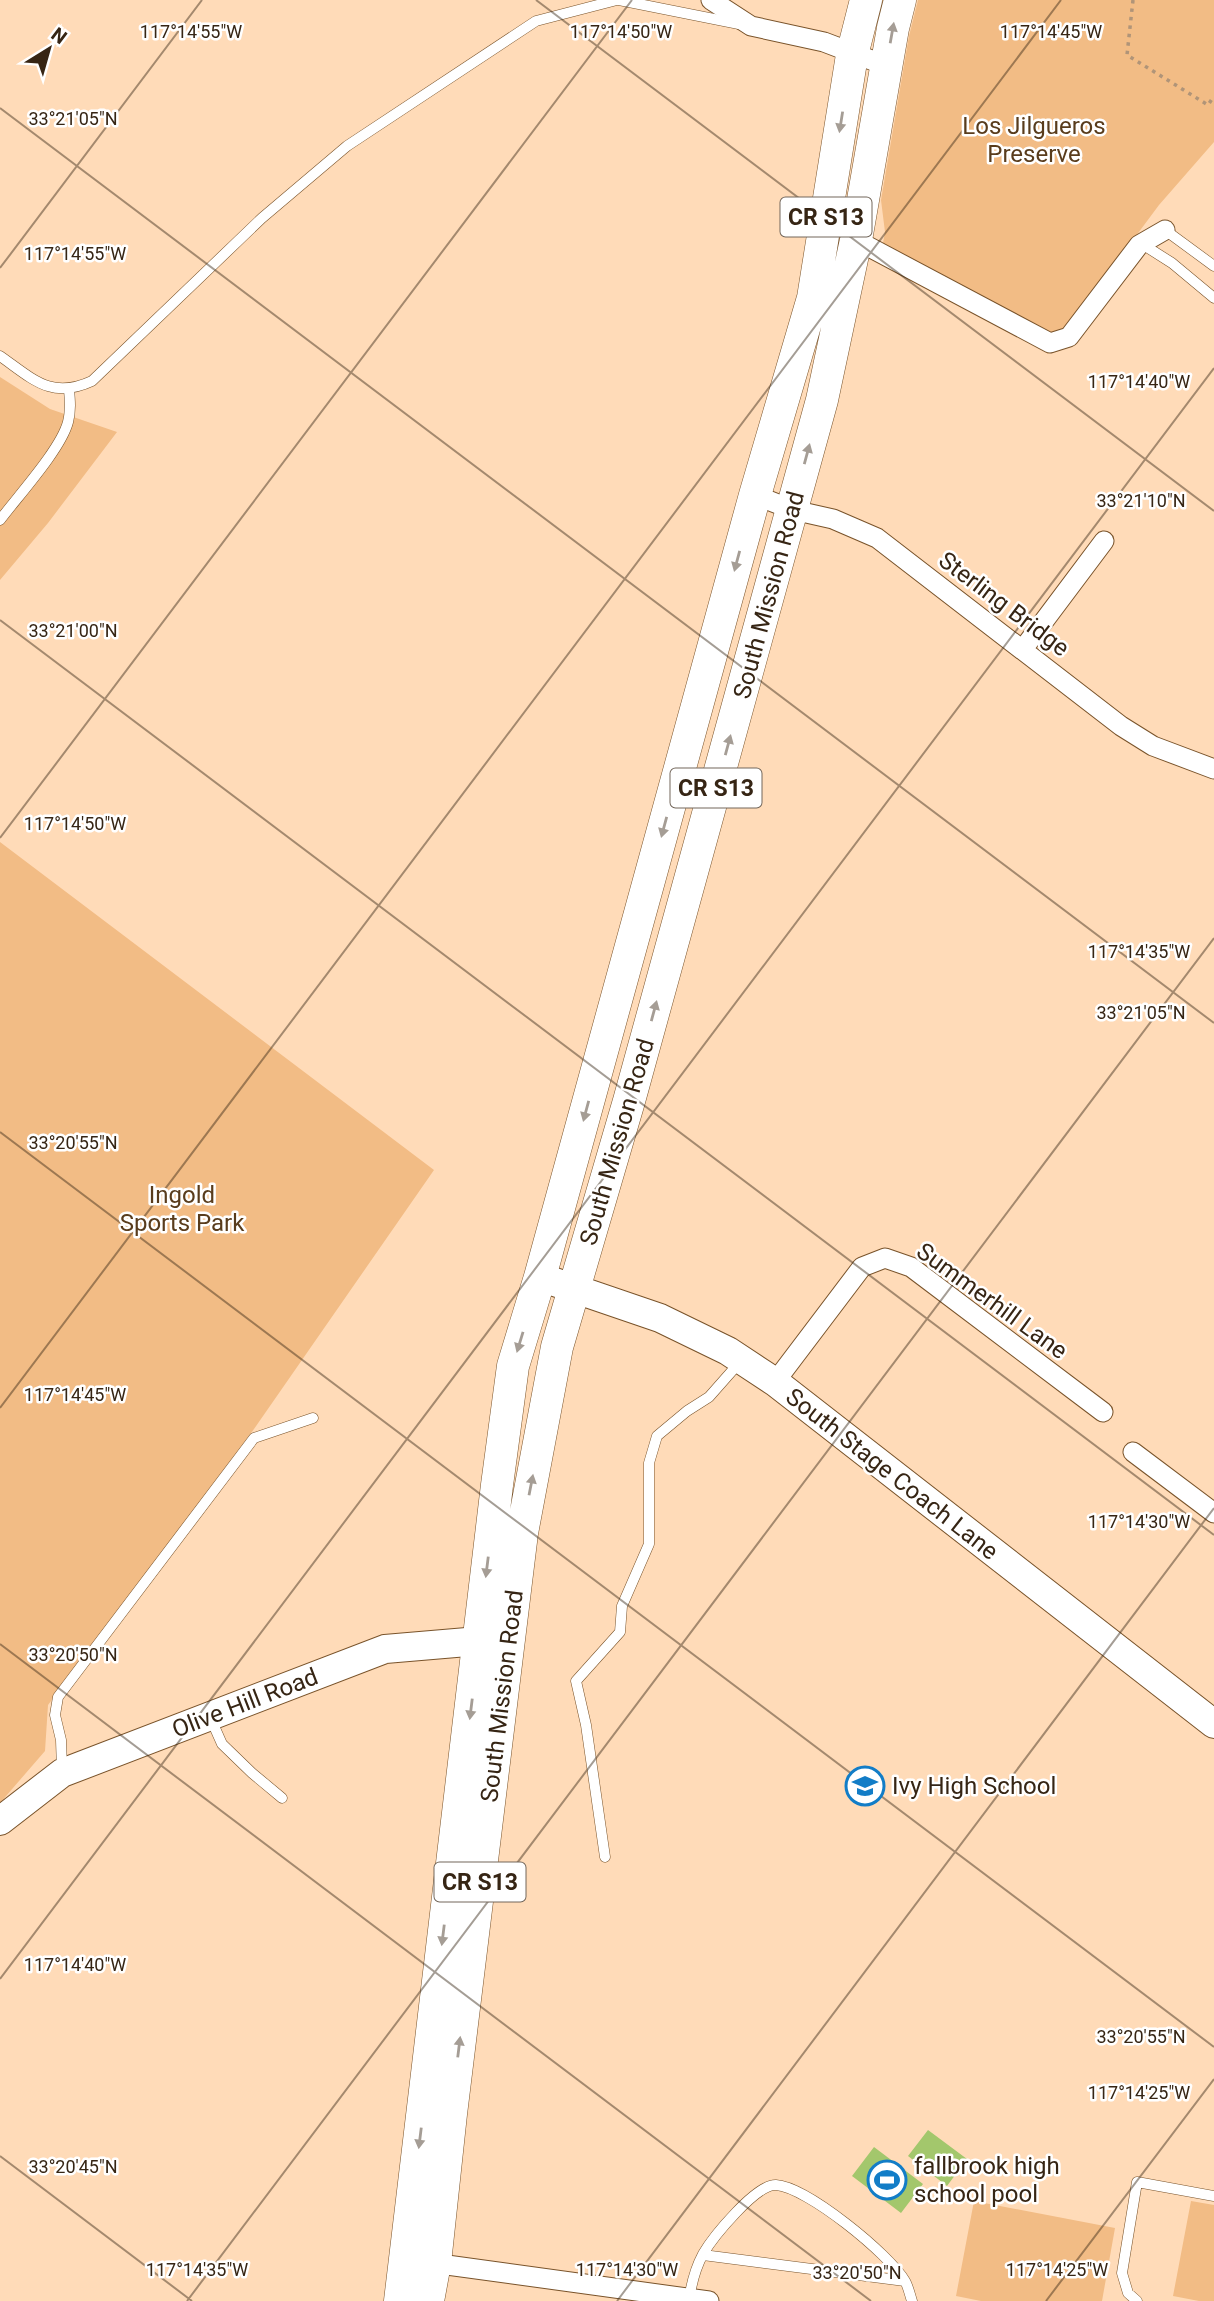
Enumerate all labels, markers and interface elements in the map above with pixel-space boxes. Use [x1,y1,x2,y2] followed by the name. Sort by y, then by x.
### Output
[14,14,84,84] north arrow
[140,21,242,42] text: 117°14'55"W
[570,21,672,42] text: 117°14'50"W
[1000,21,1102,42] text: 117°14'45"W
[887,22,898,44] one-way arrow
[47,23,71,49] text: N
[28,108,118,129] text: 33°21'05"N
[835,111,846,133] one-way arrow
[962,112,1106,168] park label: Los Jilgueros Preserve
[780,198,872,236] road number: CR S13
[24,243,126,264] text: 117°14'55"W
[1088,371,1190,392] text: 117°14'40"W
[803,444,813,465] one-way arrow
[728,488,810,702] street label: South Mission Road
[1096,490,1186,511] text: 33°21'10"N
[933,546,1075,662] street label: Sterling Bridge
[731,550,741,571] one-way arrow
[28,620,118,641] text: 33°21'00"N
[723,734,734,756] one-way arrow
[670,768,762,808] road number: CR S13
[24,813,126,834] text: 117°14'50"W
[658,817,668,838] one-way arrow
[1088,941,1190,962] text: 117°14'35"W
[650,1000,660,1021] one-way arrow
[1096,1002,1186,1023] text: 33°21'05"N
[574,1035,660,1249] street label: South Mission Road
[580,1101,590,1122] one-way arrow
[28,1132,118,1153] text: 33°20'55"N
[120,1181,245,1237] park label: Ingold Sports Park
[911,1237,1073,1365] street label: Summerhill Lane
[515,1332,525,1353] one-way arrow
[780,1382,1004,1566] street label: South Stage Coach Lane
[24,1384,126,1405] text: 117°14'45"W
[526,1474,537,1496] one-way arrow
[1088,1511,1190,1532] text: 117°14'30"W
[482,1556,493,1578] one-way arrow
[475,1588,529,1804] street label: South Mission Road
[28,1644,118,1665] text: 33°20'50"N
[168,1662,322,1744] street label: Olive Hill Road
[465,1698,476,1720] one-way arrow
[844,1765,886,1807] school or university icon: Ivy High School
[892,1772,1056,1800] place label: Ivy High School
[434,1862,526,1901] road number: CR S13
[438,1924,449,1946] one-way arrow
[24,1954,126,1975] text: 117°14'40"W
[1096,2026,1186,2047] text: 33°20'55"N
[454,2036,465,2058] one-way arrow
[1088,2082,1190,2103] text: 117°14'25"W
[414,2128,425,2150] one-way arrow
[914,2152,1060,2208] place label: fallbrook high school pool
[28,2156,118,2177] text: 33°20'45"N
[866,2159,908,2201] sports icon: fallbrook high school pool
[146,2259,248,2280] text: 117°14'35"W
[576,2259,678,2280] text: 117°14'30"W
[1006,2259,1108,2280] text: 117°14'25"W
[812,2262,902,2283] text: 33°20'50"N

